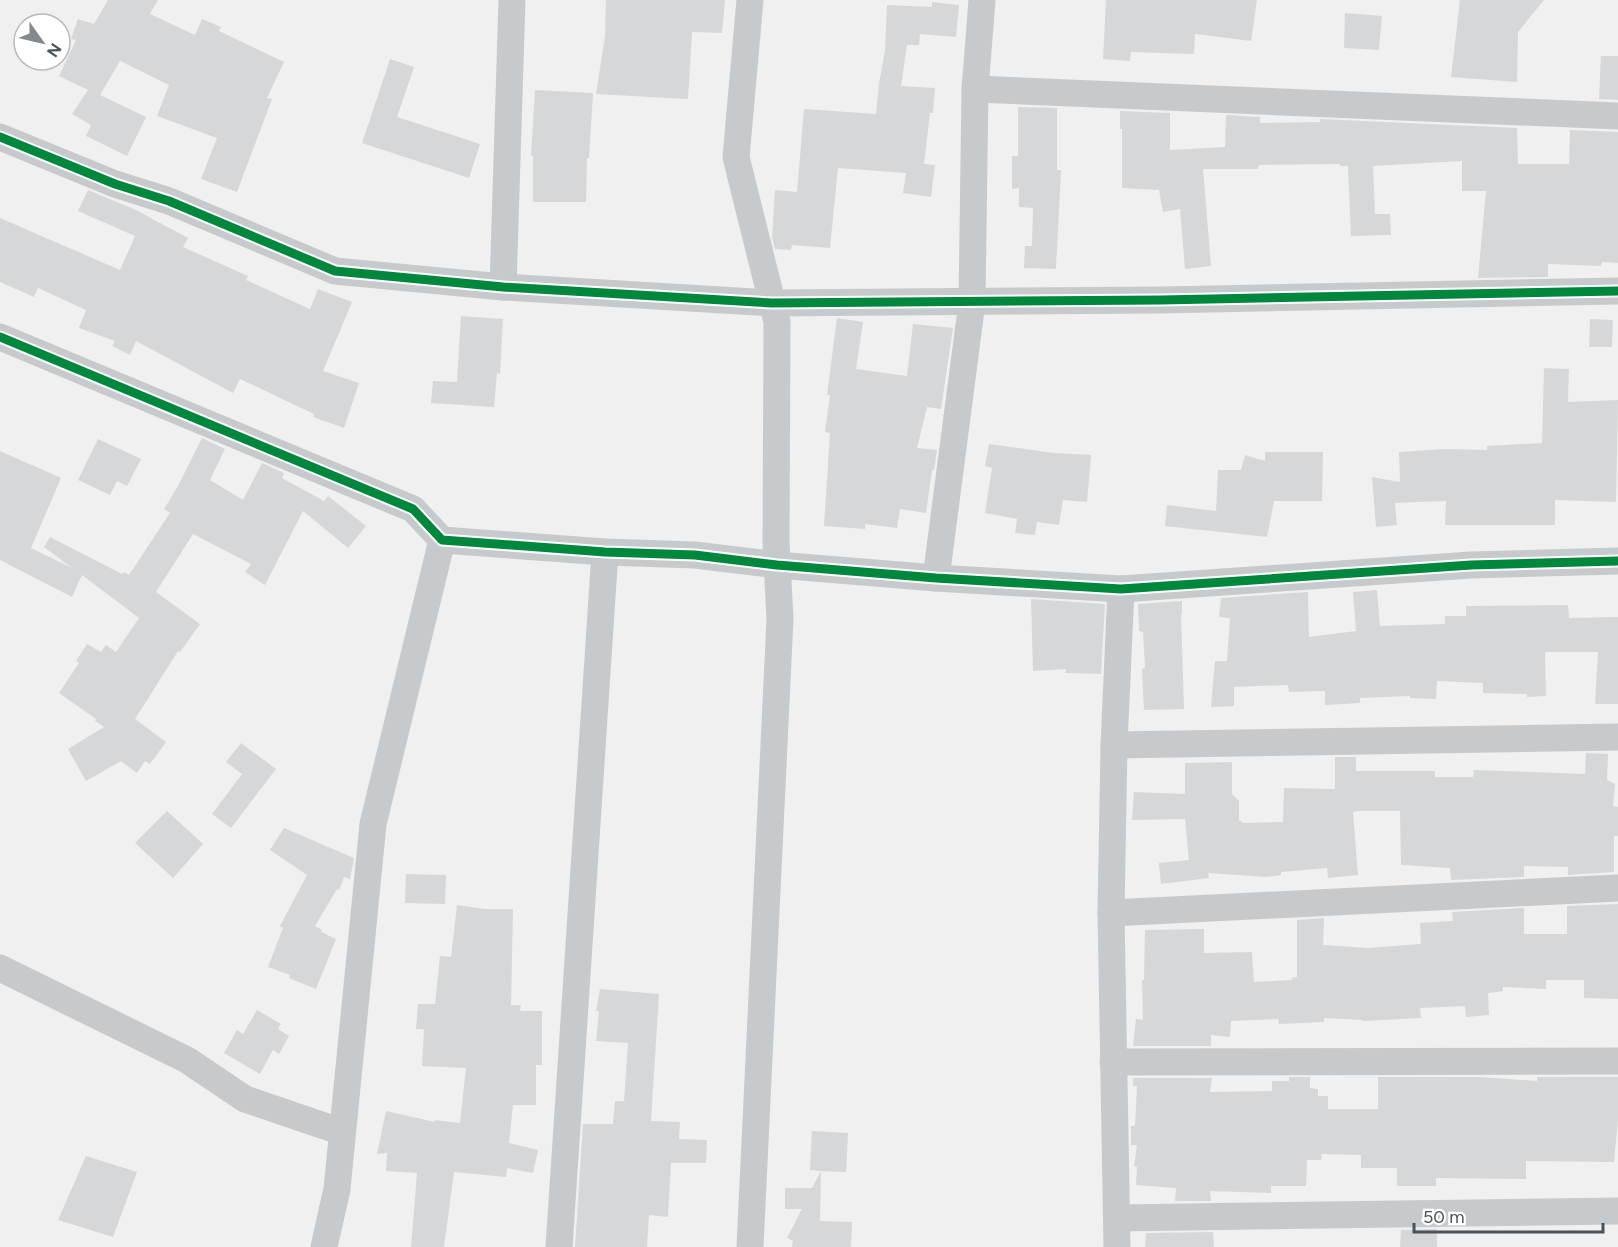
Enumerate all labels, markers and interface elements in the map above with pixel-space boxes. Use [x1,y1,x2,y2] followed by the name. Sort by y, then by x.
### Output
[12,12,72,72] north arrow
[43,40,65,61] text: N
[1414,1196,1603,1234] scale bar
[1423,1206,1465,1228] text: 50 m

